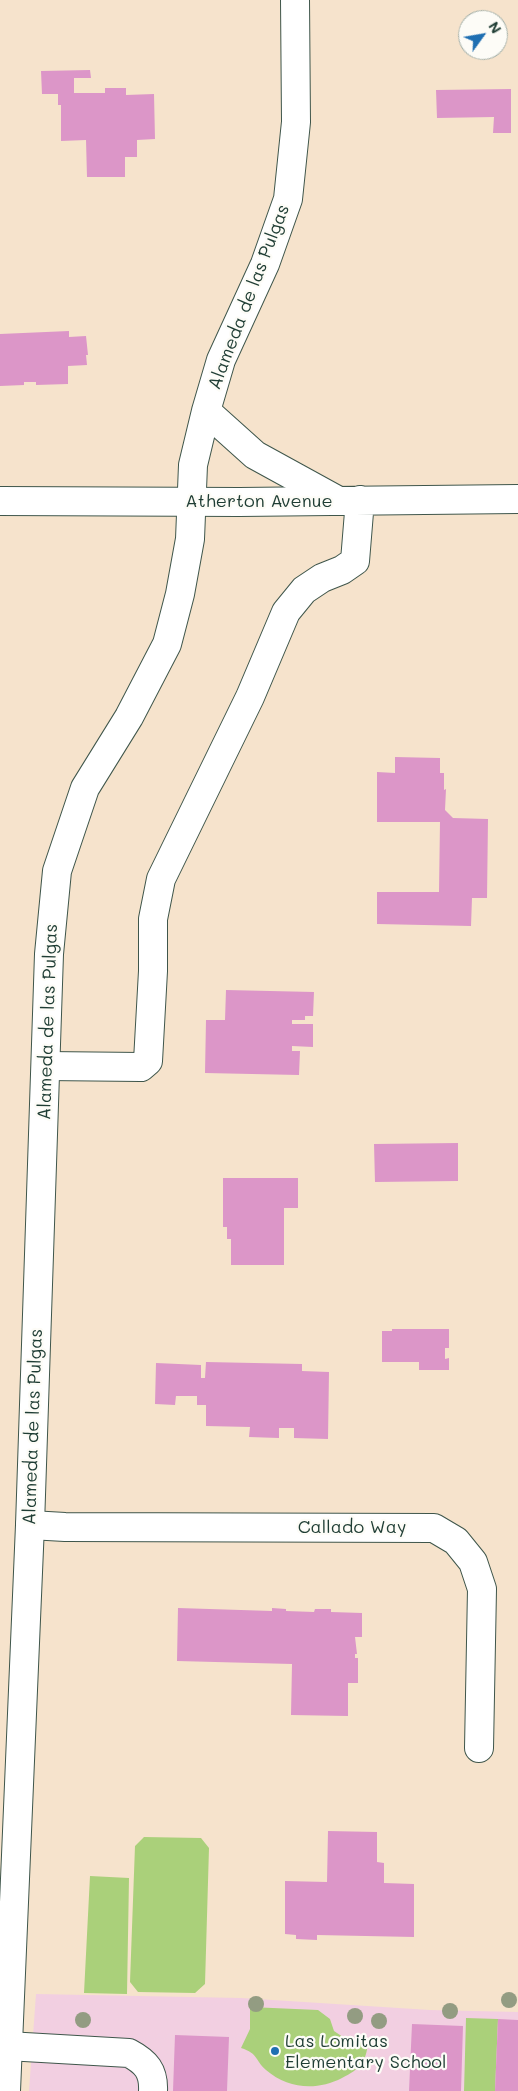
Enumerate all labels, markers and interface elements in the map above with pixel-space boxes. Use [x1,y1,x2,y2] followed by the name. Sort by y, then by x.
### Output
[458,10,508,60] north arrow
[484,18,506,37] text: N
[204,201,294,393] street label: Alameda de las Pulgas
[185,490,333,512] street label: Atherton Avenue
[34,923,62,1121] street label: Alameda de las Pulgas
[19,1328,47,1526] street label: Alameda de las Pulgas
[298,1516,406,1538] street label: Callado Way
[285,2030,446,2072] place label: Las Lomitas Elementary School
[269,2045,281,2057] marker: Las Lomitas Elementary School

